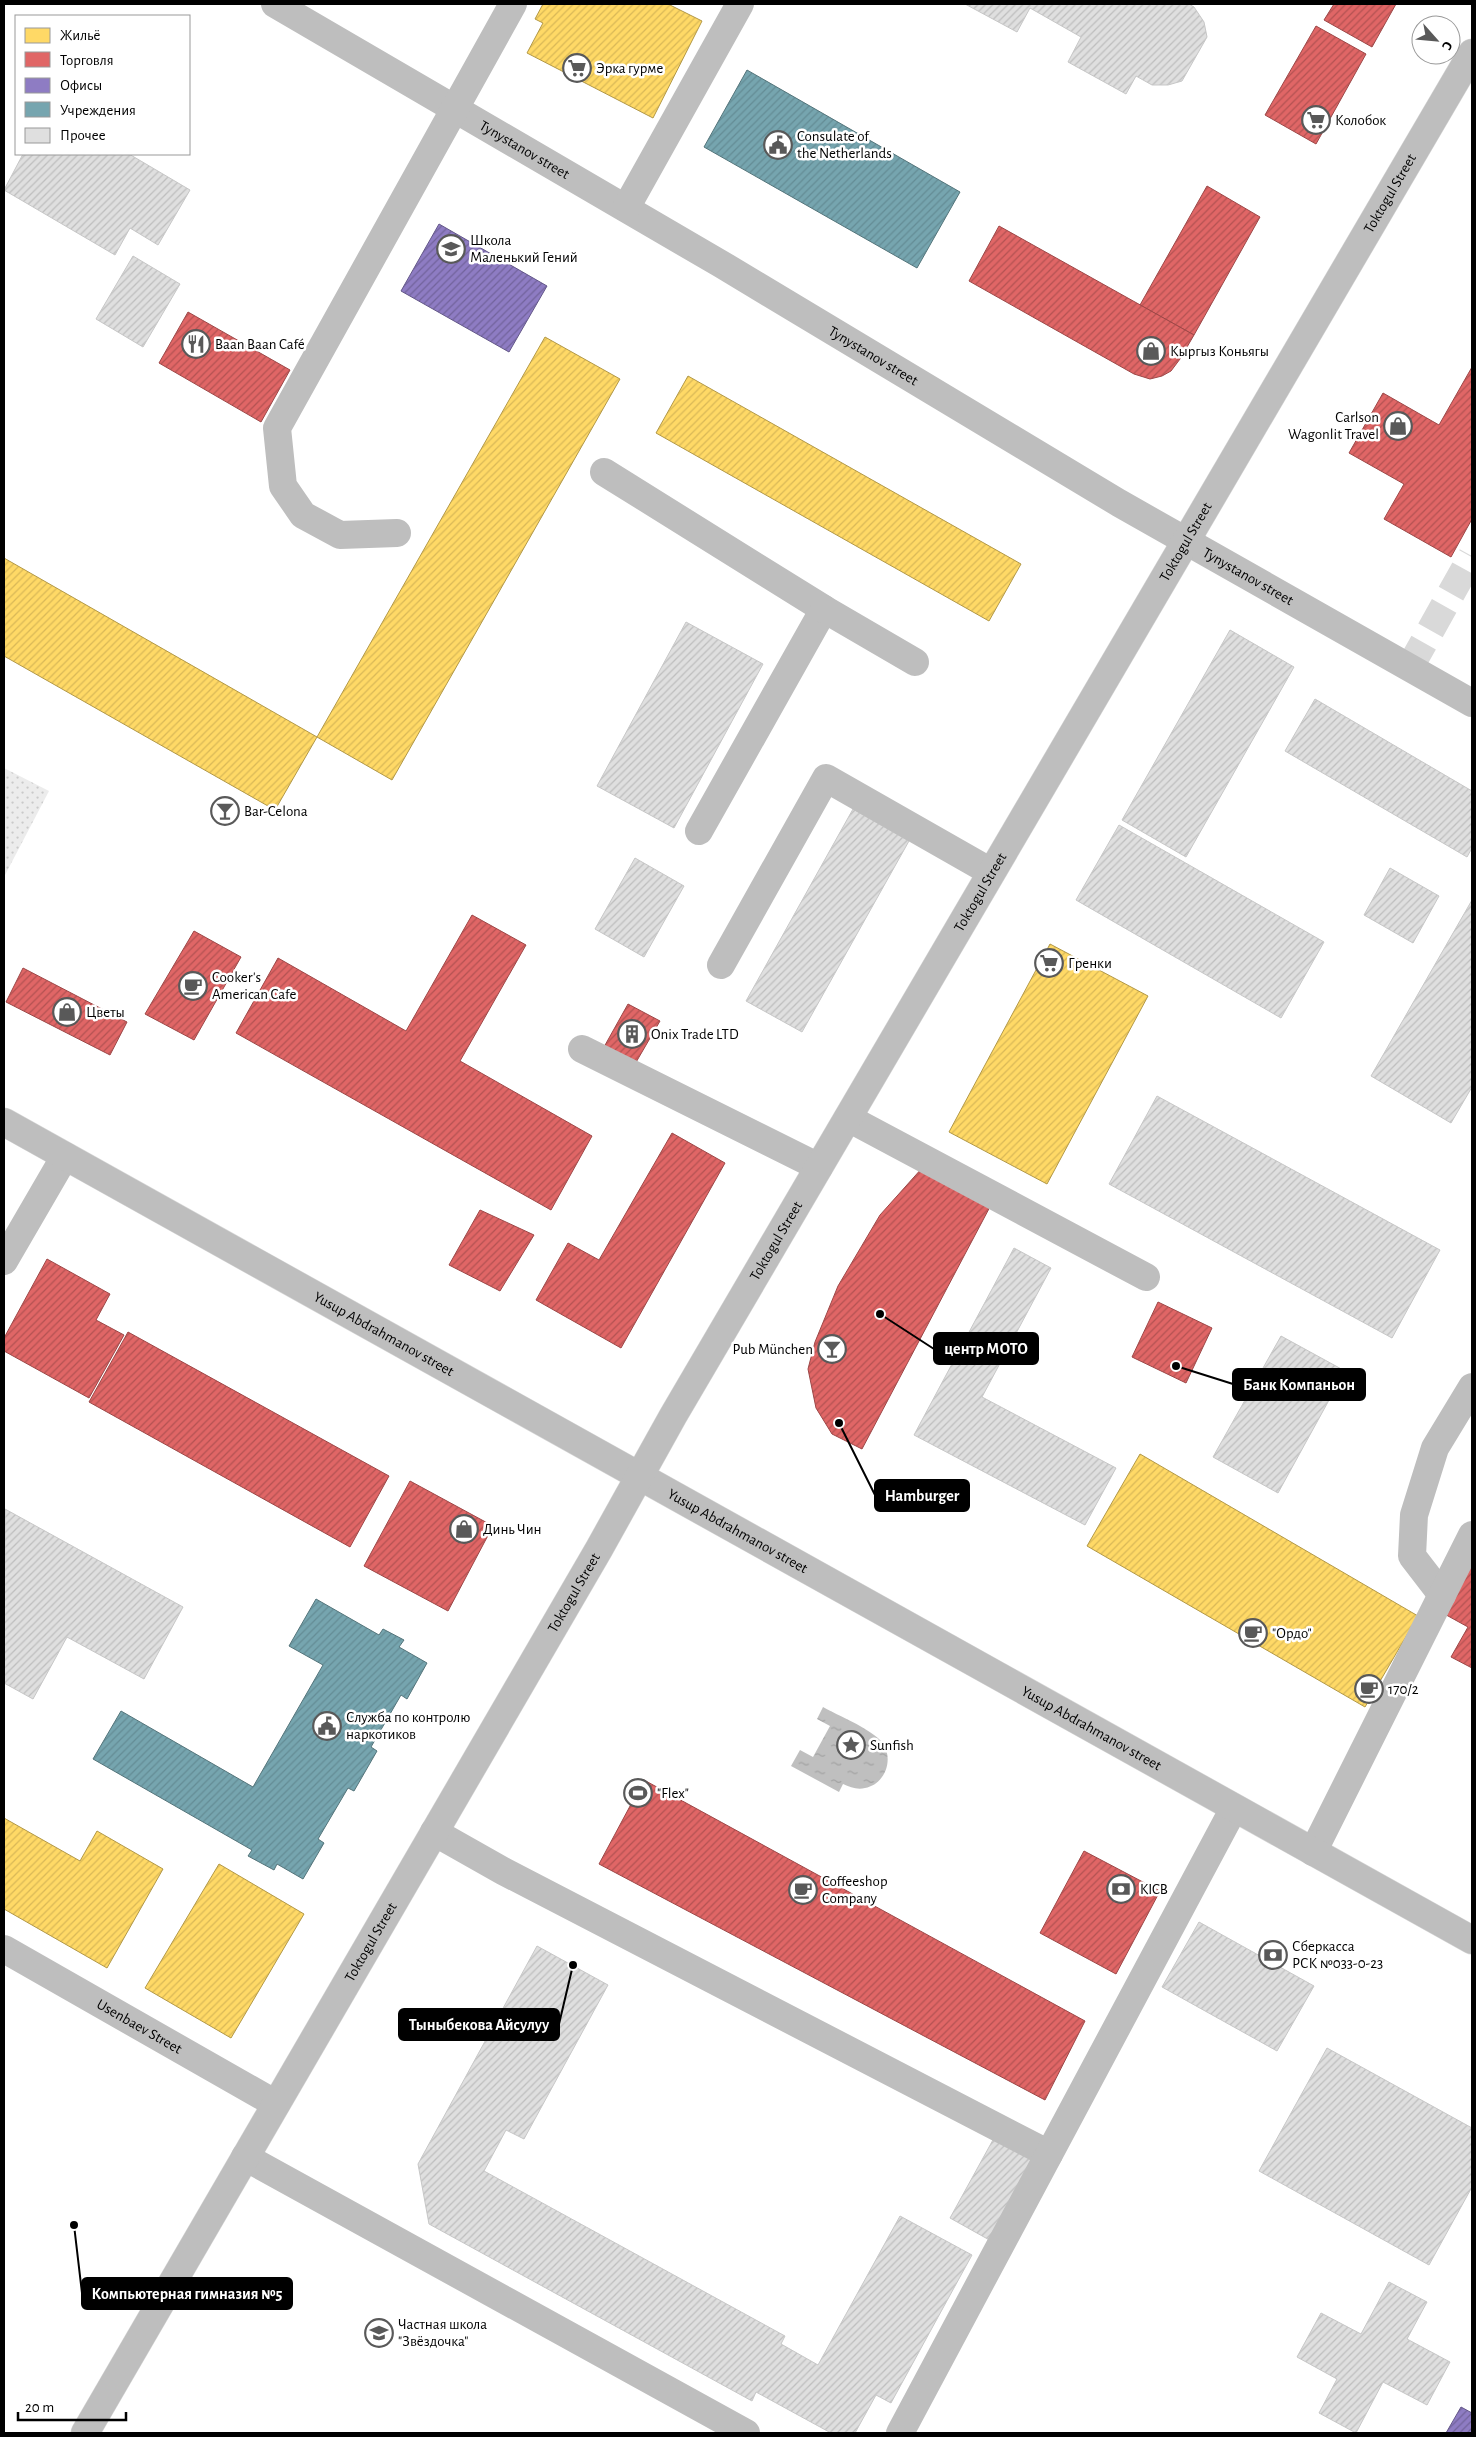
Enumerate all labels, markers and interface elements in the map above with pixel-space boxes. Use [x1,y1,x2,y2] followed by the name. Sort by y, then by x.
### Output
[15,15,190,155] legend
[1411,15,1461,65] north arrow
[60,28,100,43] text: Жильё
[1439,39,1455,52] text: С
[60,53,114,68] text: Торговля
[562,53,592,83] supermarket icon: Эрка гурме
[596,61,663,76] place label: Эрка гурме
[60,78,102,93] text: Офисы
[60,103,136,118] text: Учреждения
[1301,105,1331,135] supermarket icon: Колобок
[1335,113,1386,128] place label: Колобок
[477,118,572,182] street label: Tynystanov street
[60,128,106,143] text: Прочее
[797,129,892,161] place label: Consulate of the Netherlands
[763,130,793,160] public building icon: Consulate of the Netherlands
[1361,151,1419,236] street label: Toktogul Street
[470,233,578,265] place label: Школа Маленький Гений
[436,234,466,264] school or university icon: Школа Маленький Гений
[826,323,921,389] street label: Tynystanov street
[181,329,211,359] restaurant icon: Baan Baan Café
[1136,336,1166,366] shop icon: Кыргыз Коньягы
[215,337,305,352] place label: Baan Baan Café
[1170,344,1269,359] place label: Кыргыз Коньягы
[1288,410,1379,442] place label: Carlson Wagonlit Travel
[1383,411,1413,441] shop icon: Carlson Wagonlit Travel
[1157,500,1215,584] street label: Toktogul Street
[1200,545,1296,608] street label: Tynystanov street
[210,796,240,826] bar icon: Bar-Celona
[244,804,308,819] place label: Bar-Celona
[952,850,1010,935] street label: Toktogul Street
[1034,948,1064,978] supermarket icon: Гренки
[1068,956,1112,971] place label: Гренки
[212,970,296,1002] place label: Cooker's American Cafe
[178,971,208,1001] cafe icon: Cooker's American Cafe
[52,997,82,1027] shop icon: Цветы
[86,1005,125,1020] place label: Цветы
[617,1019,647,1049] building icon: Onix Trade LTD
[651,1027,739,1042] place label: Onix Trade LTD
[747,1199,805,1283] street label: Toktogul Street
[311,1289,457,1379] street label: Yusup Abdrahmanov street
[934,1333,1038,1364] callout: центр МОТО
[817,1334,847,1364] bar icon: Pub München
[944,1341,1028,1357] text: центр МОТО
[733,1342,813,1357] place label: Pub München
[1233,1369,1365,1400] callout: Банк Компаньон
[1243,1377,1355,1393] text: Банк Компаньон
[875,1480,969,1511] callout: Hamburger
[665,1486,810,1576] street label: Yusup Abdrahmanov street
[885,1488,960,1504] text: Hamburger
[449,1514,479,1544] shop icon: Динь Чин
[483,1522,542,1537] place label: Динь Чин
[545,1551,603,1635] street label: Toktogul Street
[1238,1618,1268,1648] cafe icon: "Ордо"
[1272,1626,1312,1641] place label: "Ордо"
[1354,1674,1384,1704] cafe icon: 170/2
[1388,1682,1419,1697] place label: 170/2
[1019,1683,1164,1774] street label: Yusup Abdrahmanov street
[346,1710,470,1742] place label: Служба по контролю наркотиков
[312,1711,342,1741] public building icon: Служба по контролю наркотиков
[836,1730,866,1760] place icon: Sunfish
[870,1738,914,1753] place label: Sunfish
[623,1778,653,1808] sports icon: "Flex"
[657,1786,689,1801] place label: "Flex"
[822,1874,888,1906] place label: Coffeeshop Company
[1106,1874,1136,1904] bank icon: KICB
[788,1875,818,1905] cafe icon: Coffeeshop Company
[1140,1882,1168,1897] place label: KICB
[342,1900,400,1985] street label: Toktogul Street
[1292,1939,1383,1971] place label: Сберкасса РСК №033-0-23
[1258,1940,1288,1970] bank icon: Сберкасса РСК №033-0-23
[94,1997,185,2057] street label: Usenbaev Street
[399,2009,559,2040] callout: Тыныбекова Айсулуу
[409,2017,550,2034] text: Тыныбекова Айсулуу
[82,2278,292,2309] callout: Компьютерная гимназия №5
[92,2286,282,2302] text: Компьютерная гимназия №5
[398,2317,487,2349] place label: Частная школа "Звёздочка"
[364,2318,394,2348] school or university icon: Частная школа "Звёздочка"
[18,2390,125,2422] scale bar
[25,2400,54,2415] text: 20 m

